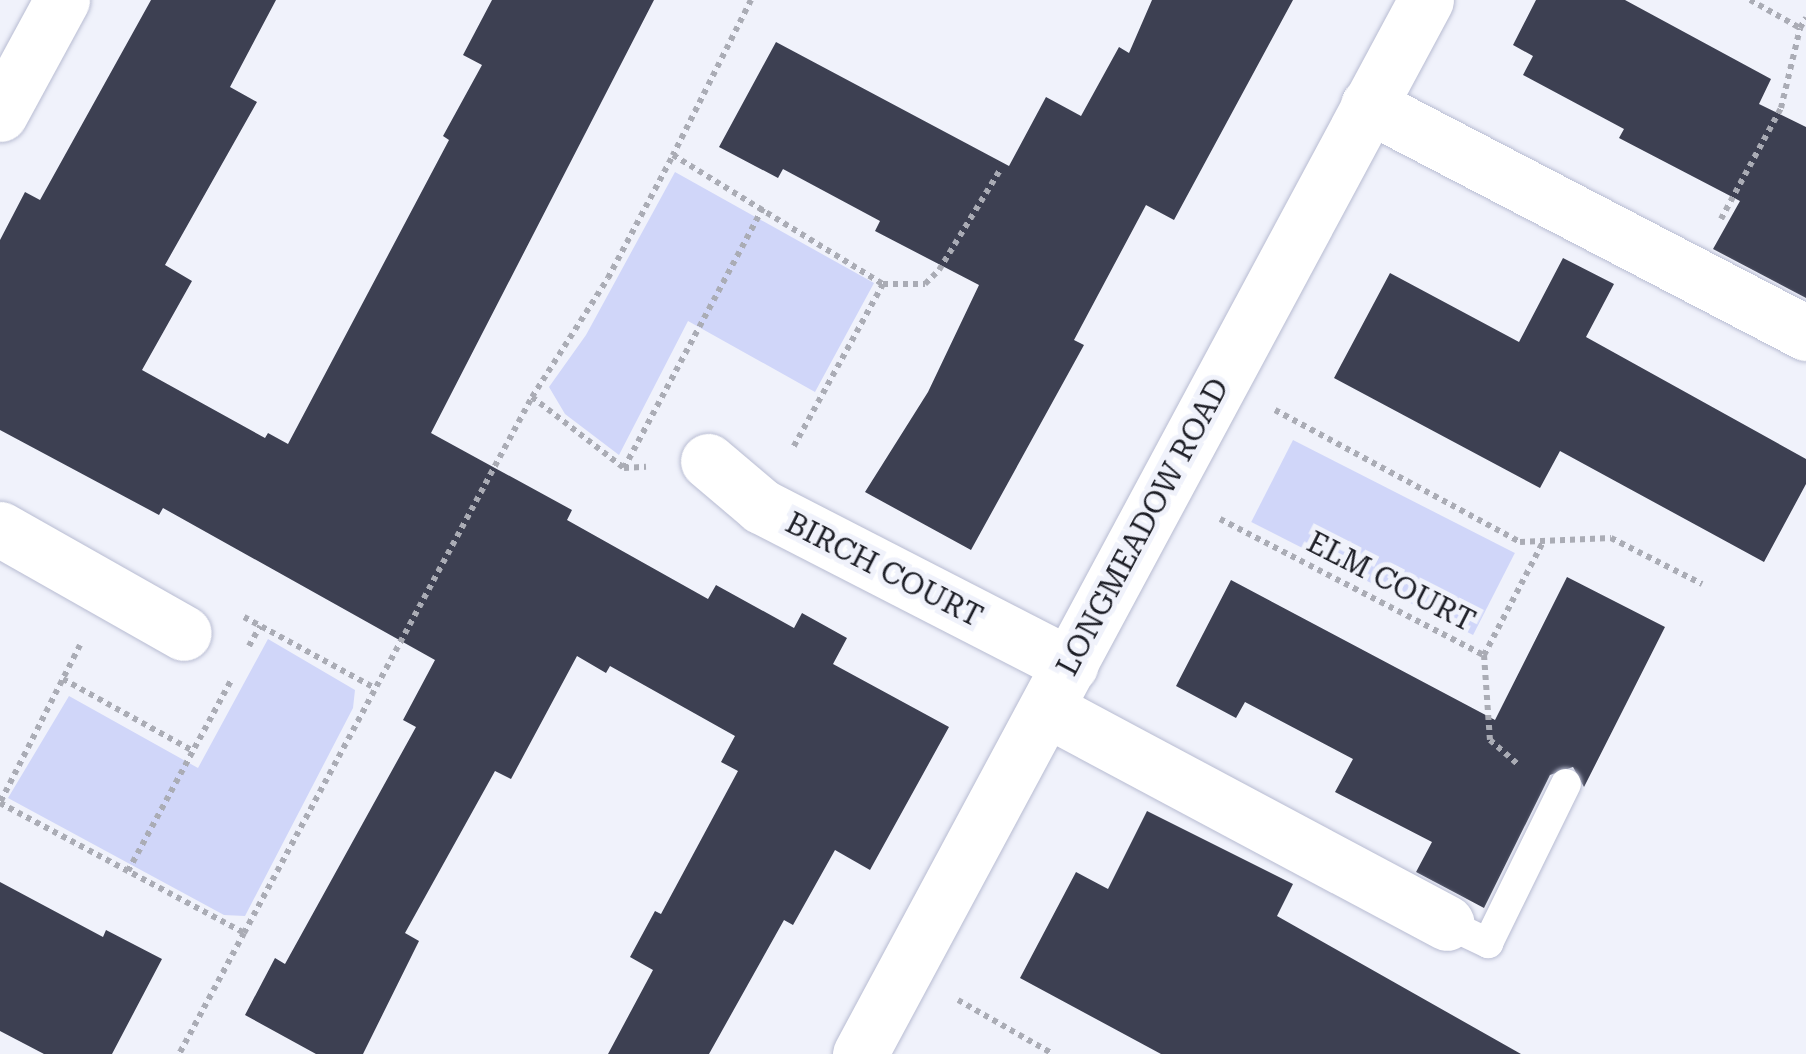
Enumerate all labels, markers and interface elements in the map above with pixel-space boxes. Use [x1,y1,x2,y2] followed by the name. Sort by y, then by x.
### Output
[1049,372,1237,682] street label: LONGMEADOW ROAD
[780,505,988,635] street label: BIRCH COURT
[1301,524,1481,640] street label: ELM COURT

